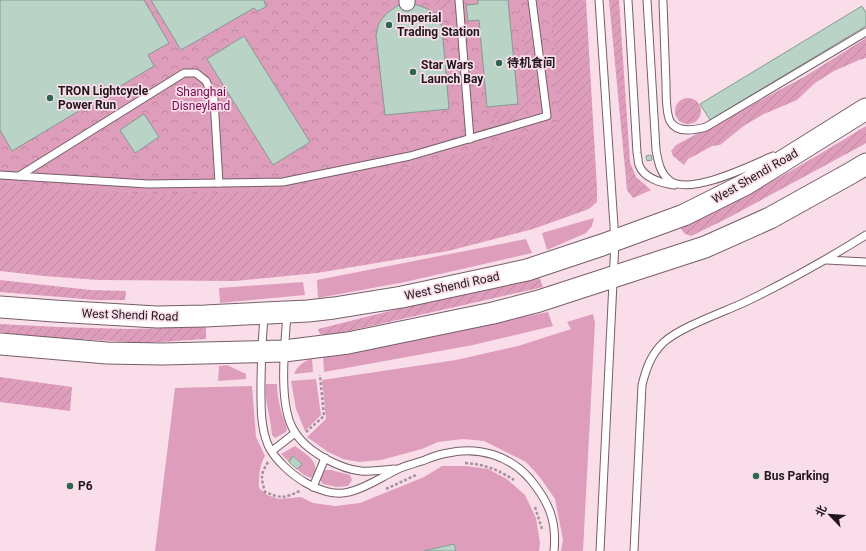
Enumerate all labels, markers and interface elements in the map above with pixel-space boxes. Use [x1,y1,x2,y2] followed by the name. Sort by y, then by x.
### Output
[397,11,480,39] place label: Imperial Trading Station
[384,20,394,30] marker: Imperial Trading Station
[507,56,555,70] place label: 待机食间
[421,58,484,86] place label: Star Wars Launch Bay
[494,58,504,68] marker: 待机食间
[408,67,418,77] marker: Star Wars Launch Bay
[58,84,149,112] place label: TRON Lightcycle Power Run
[172,85,230,113] park label: Shanghai Disneyland
[45,93,55,103] marker: TRON Lightcycle Power Run
[710,146,800,206] street label: West Shendi Road
[403,269,501,303] street label: West Shendi Road
[81,306,179,324] street label: West Shendi Road
[764,469,829,483] place label: Bus Parking
[751,471,761,481] marker: Bus Parking
[78,479,93,493] place label: P6
[65,481,75,491] marker: P6
[810,495,850,535] north arrow
[813,503,830,519] text: 北

